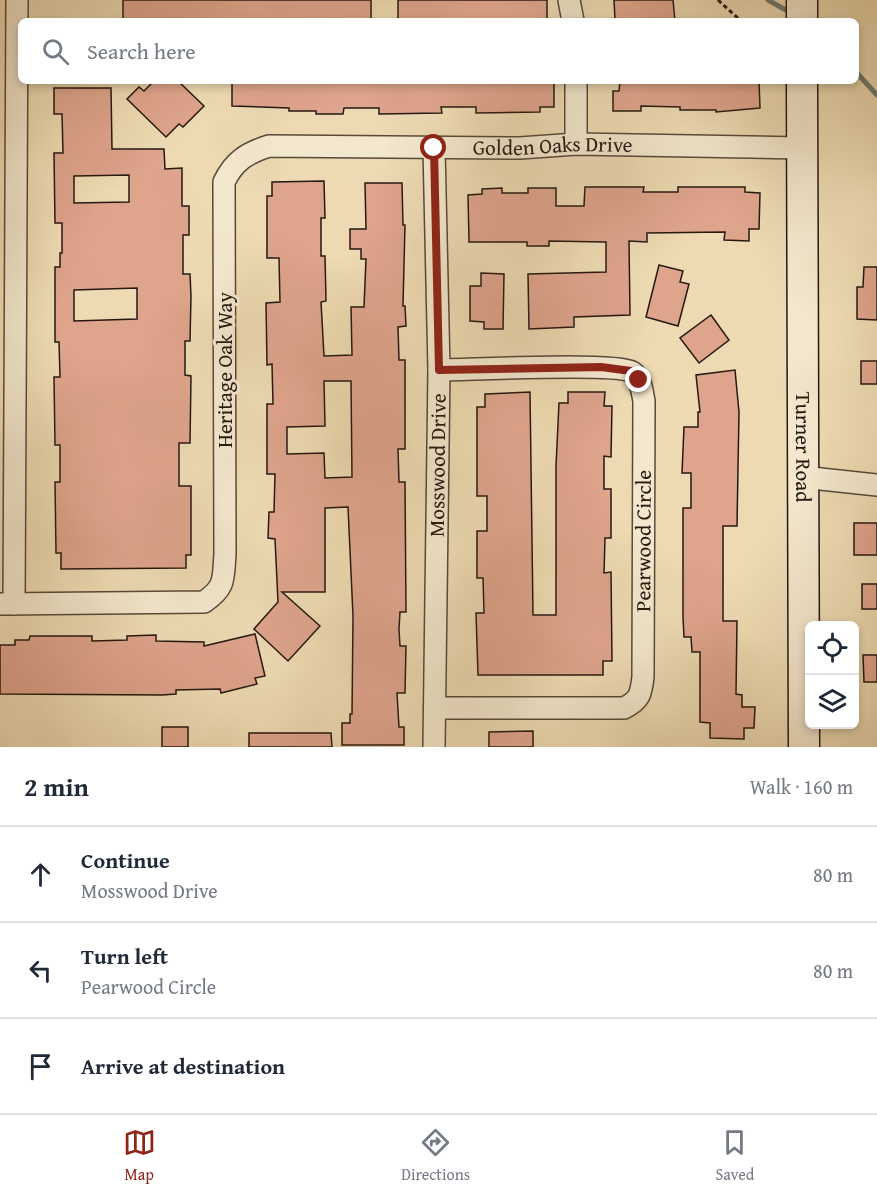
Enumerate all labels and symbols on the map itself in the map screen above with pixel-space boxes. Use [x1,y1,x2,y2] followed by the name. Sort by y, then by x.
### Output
[473,128,633,163] street label: Golden Oaks Drive
[420,134,446,160] route start
[209,291,240,448] street label: Heritage Oak Way
[625,366,651,392] route end
[788,392,819,503] street label: Turner Road
[421,393,454,537] street label: Mosswood Drive
[627,470,659,612] street label: Pearwood Circle

